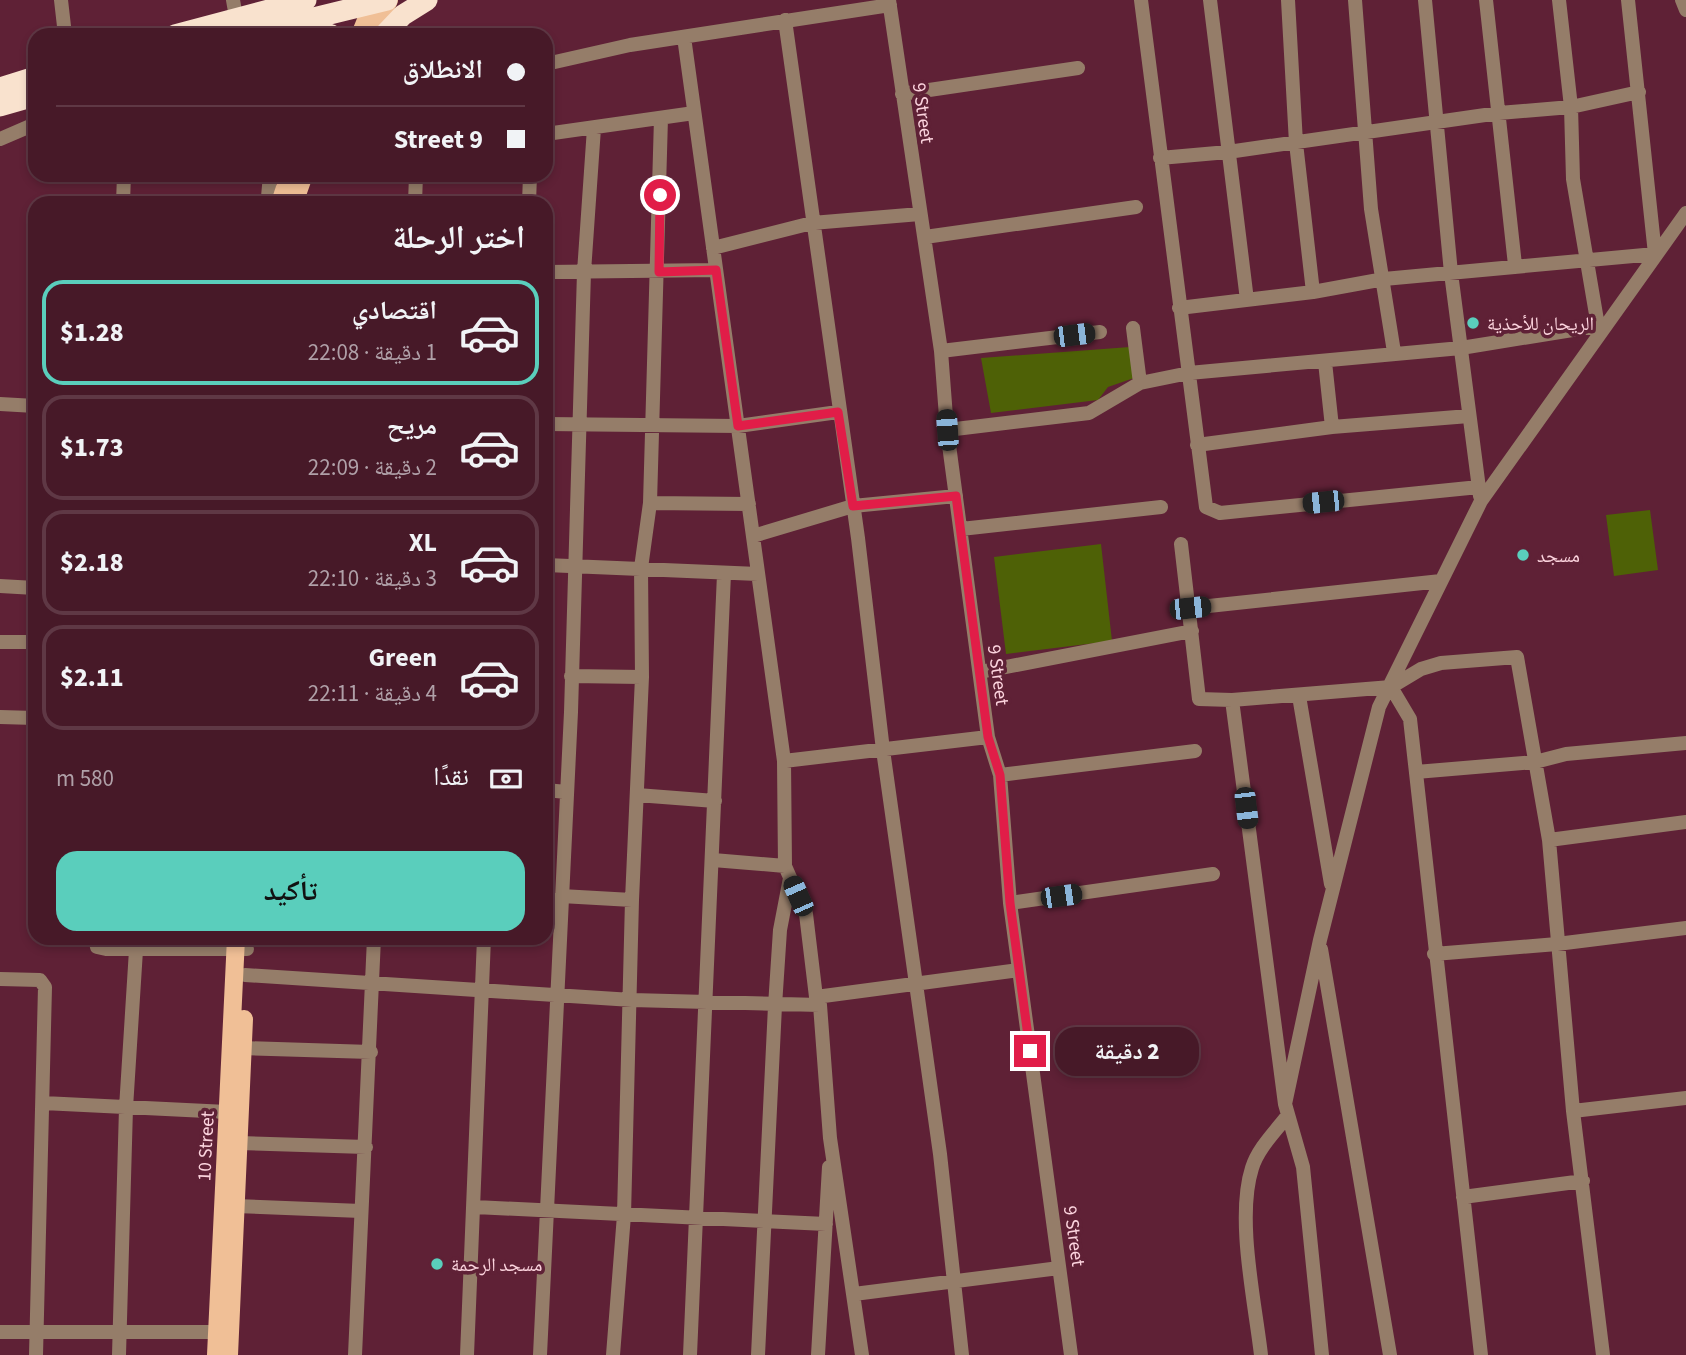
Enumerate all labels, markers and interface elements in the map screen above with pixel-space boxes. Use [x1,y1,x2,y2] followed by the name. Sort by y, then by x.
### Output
[403,51,483,88] text: الانطلاق
[905,81,940,146] street label: 9 Street
[394,121,483,158] text: 9 Street
[644,179,676,211] route start
[392,215,525,261] text: اختر الرحلة
[352,292,437,329] text: اقتصادي
[458,301,521,364] icon: car
[1487,311,1594,338] place label: الريحان للأحذية
[60,314,124,351] text: $1.28
[1465,315,1481,331] marker: الريحان للأحذية
[1052,322,1097,348] car
[308,336,437,369] text: 1 دقيقة · 22:08
[387,407,437,444] text: مريح
[936,408,959,452] car
[458,416,521,479] icon: car
[60,429,124,466] text: $1.73
[308,451,437,484] text: 2 دقيقة · 22:09
[1302,489,1345,515] car
[409,524,437,561] text: XL
[458,531,521,594] icon: car
[1537,543,1580,570] place label: مسجد
[60,544,124,581] text: $2.18
[1515,547,1531,563] marker: مسجد
[308,562,437,595] text: 3 دقيقة · 22:10
[1169,595,1212,621] car
[369,639,437,676] text: Green
[980,643,1015,708] street label: 9 Street
[458,646,521,709] icon: car
[60,659,124,696] text: $2.11
[308,677,437,710] text: 4 دقيقة · 22:11
[433,758,469,795] text: نقدًا
[487,760,525,798] icon: cash
[56,762,114,795] text: 580 m
[1234,786,1259,830] car
[56,851,525,931] button: تأكيد
[780,873,817,919] car
[1039,883,1084,909] car
[1054,1026,1198,1076] callout: 2 دقيقة
[1014,1035,1046,1067] route end
[1094,1035,1160,1068] text: 2 دقيقة
[191,1110,222,1182] street label: 10 Street
[1056,1204,1091,1269] street label: 9 Street
[451,1252,542,1279] place label: مسجد الرحمة
[429,1256,445,1272] marker: مسجد الرحمة

